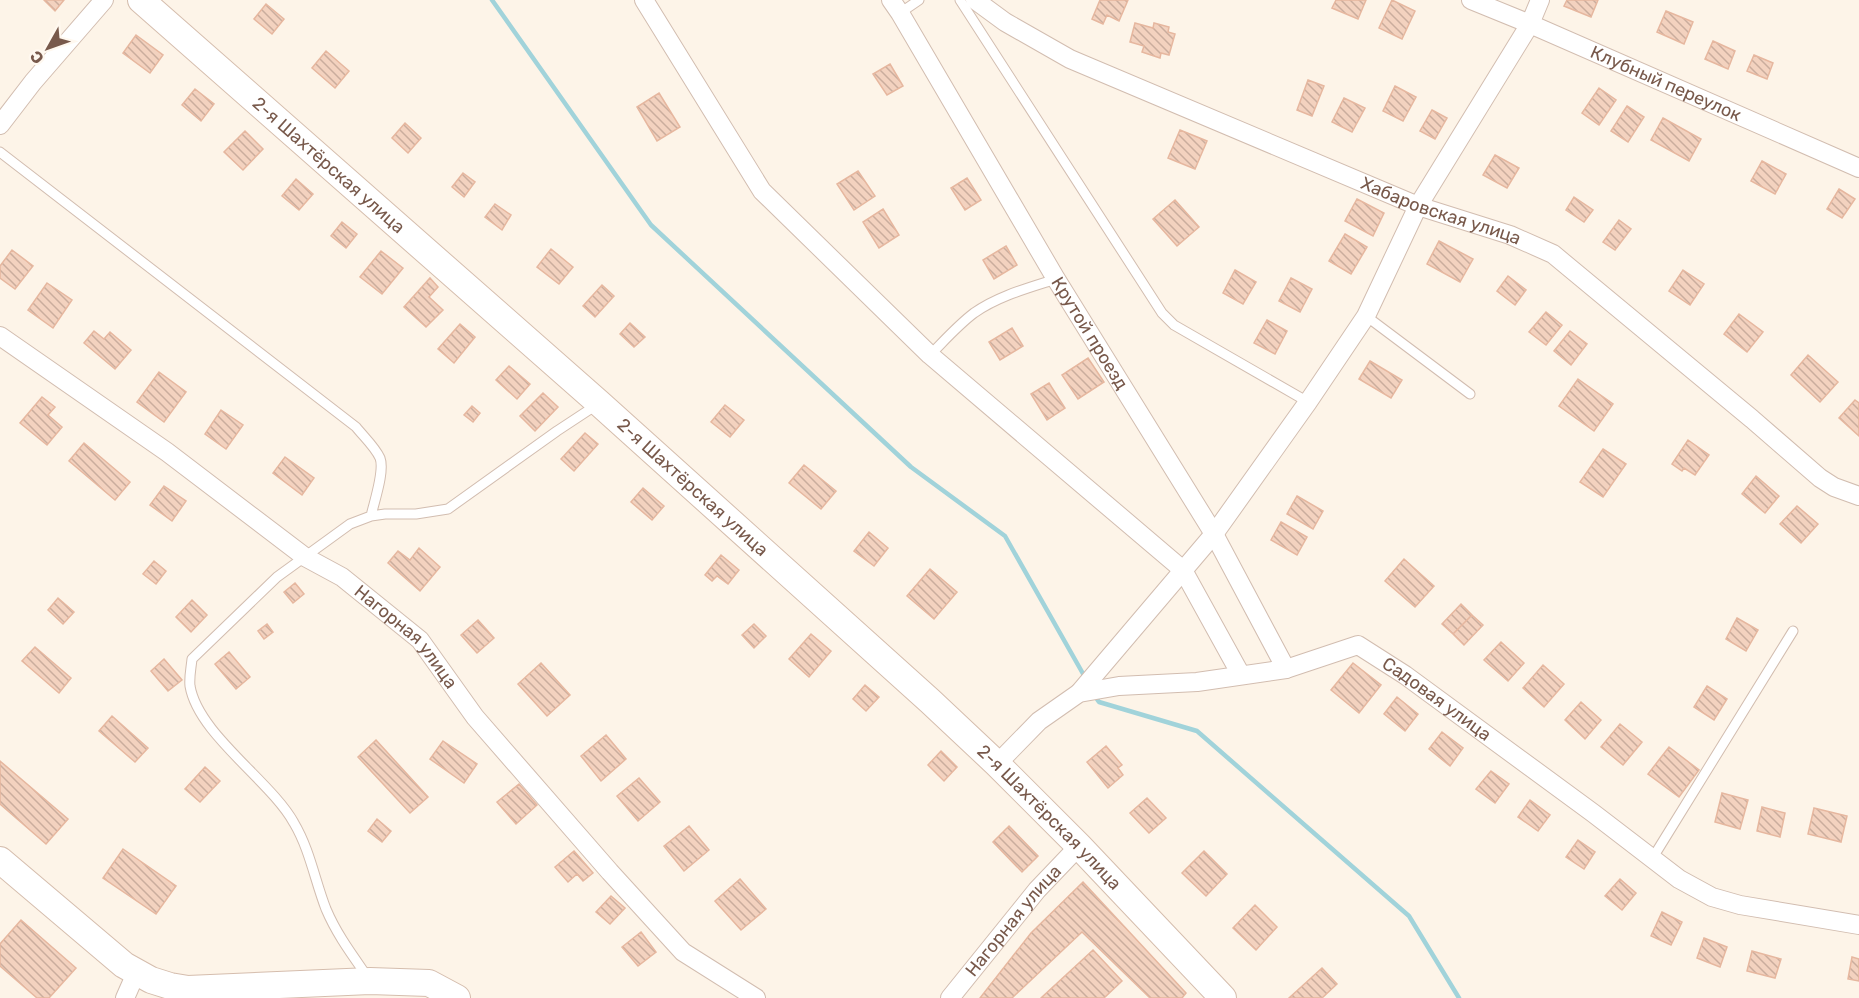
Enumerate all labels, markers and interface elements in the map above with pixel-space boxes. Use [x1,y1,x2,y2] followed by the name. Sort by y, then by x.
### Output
[18,18,78,78] north arrow
[1587,41,1745,126] street label: Клубный переулок
[26,47,48,68] text: С
[248,92,409,238] street label: 2-я Шахтёрская улица
[1358,172,1525,250] street label: Хабаровская улица
[1046,273,1133,394] street label: Крутой проезд
[613,414,773,561] street label: 2-я Шахтёрская улица
[350,580,462,693] street label: Нагорная улица
[1378,652,1496,746] street label: Садовая улица
[973,740,1126,895] street label: 2-я Шахтёрская улица
[961,860,1066,981] street label: Нагорная улица

